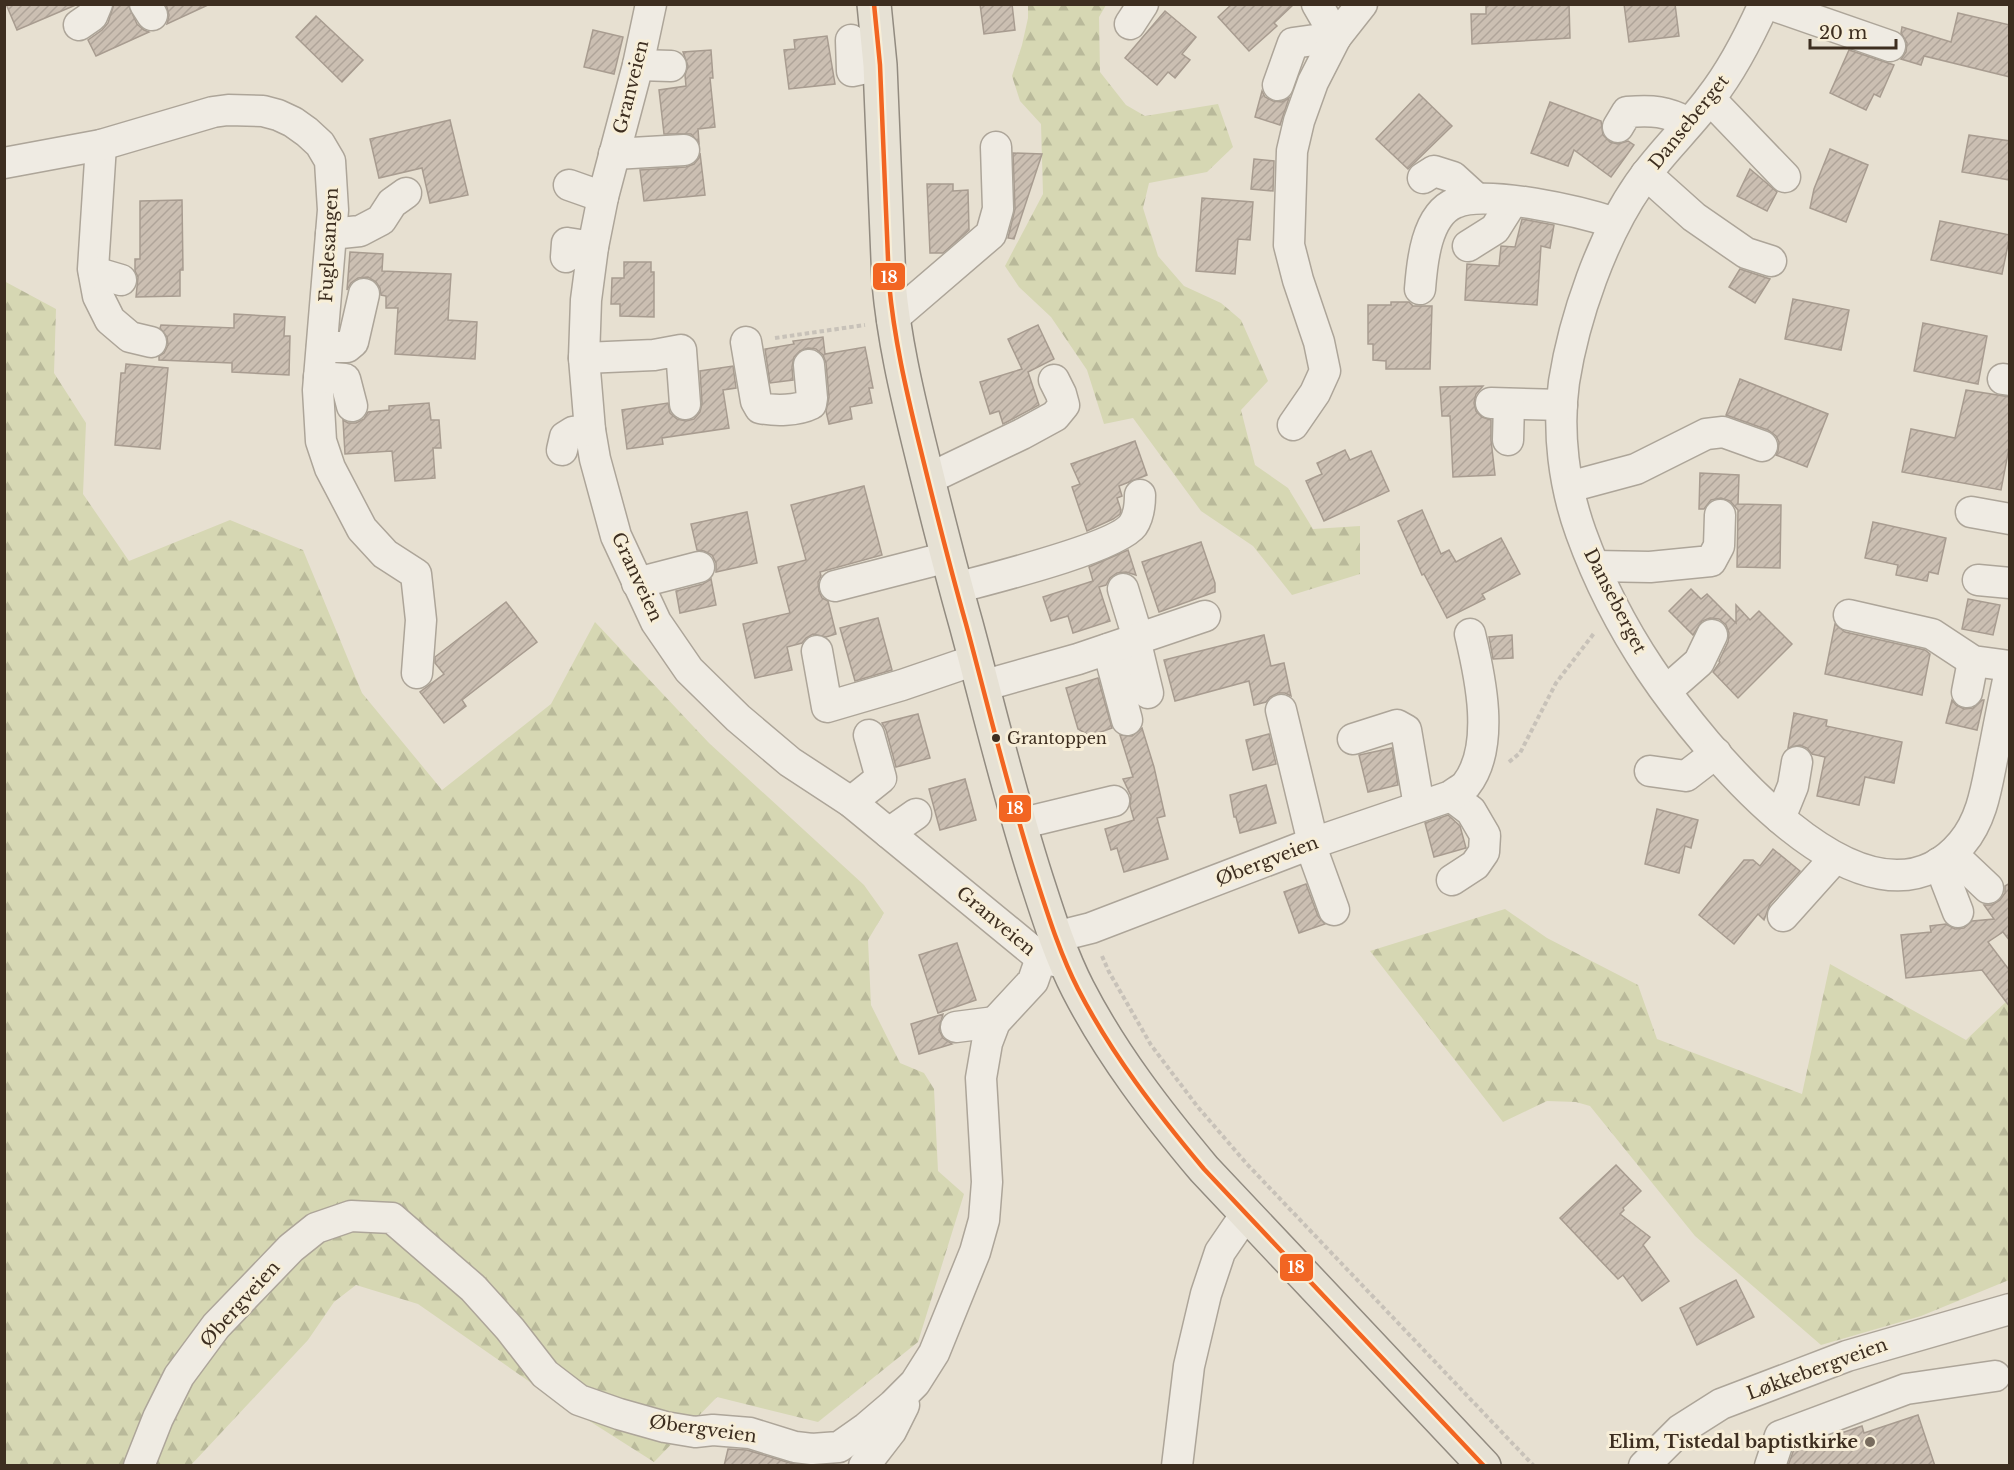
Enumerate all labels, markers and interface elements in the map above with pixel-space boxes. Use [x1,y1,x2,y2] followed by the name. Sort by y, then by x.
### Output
[1810,12,1896,50] scale bar
[1819,22,1867,44] text: 20 m
[609,38,653,136] street label: Granveien
[1644,70,1734,174] street label: Danseberget
[315,187,343,303] street label: Fuglesangen
[872,262,906,291] line badge: 18
[880,267,898,287] text: 18
[607,529,667,625] street label: Granveien
[1579,545,1651,657] street label: Danseberget
[1007,728,1107,748] place label: Grantoppen
[990,732,1002,744] marker: Grantoppen
[998,794,1032,823] line badge: 18
[1006,798,1024,818] text: 18
[1213,831,1321,891] street label: Øbergveien
[952,882,1040,960] street label: Granveien
[1279,1253,1314,1282] line badge: 18
[196,1256,284,1352] street label: Øbergveien
[1287,1257,1305,1277] text: 18
[1744,1333,1890,1405] street label: Løkkebergveien
[648,1411,758,1447] street label: Øbergveien
[1608,1431,1858,1453] place label: Elim, Tistedal baptistkirke
[1863,1435,1877,1449] marker: Elim, Tistedal baptistkirke

